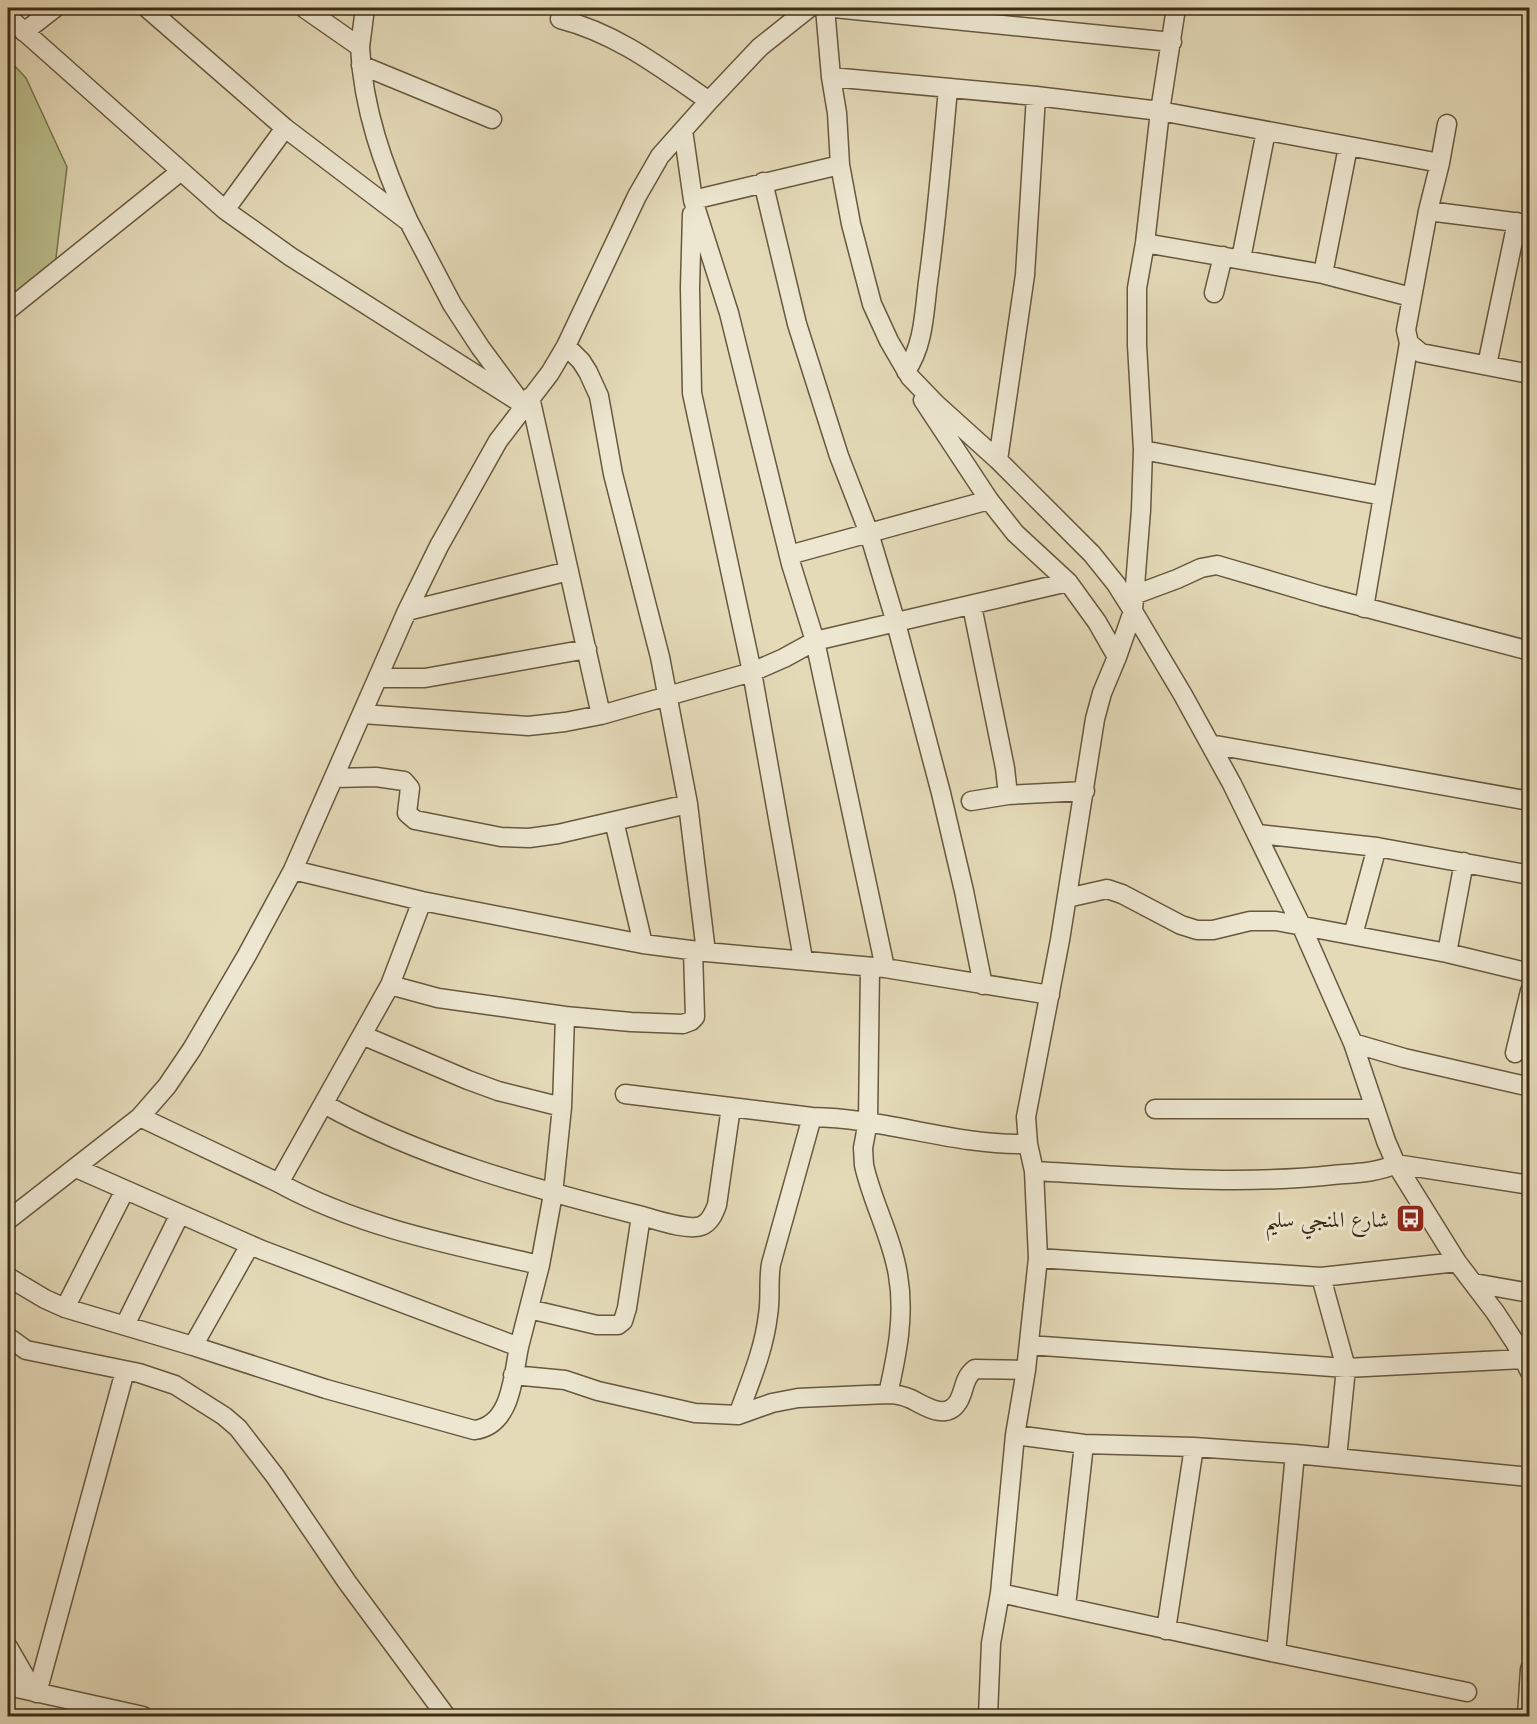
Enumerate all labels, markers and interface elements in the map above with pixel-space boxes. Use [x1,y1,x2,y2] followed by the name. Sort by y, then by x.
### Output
[1394,1203,1426,1235] bus stop icon: شارع المنجي سليم
[1265,1210,1389,1241] place label: شارع المنجي سليم

